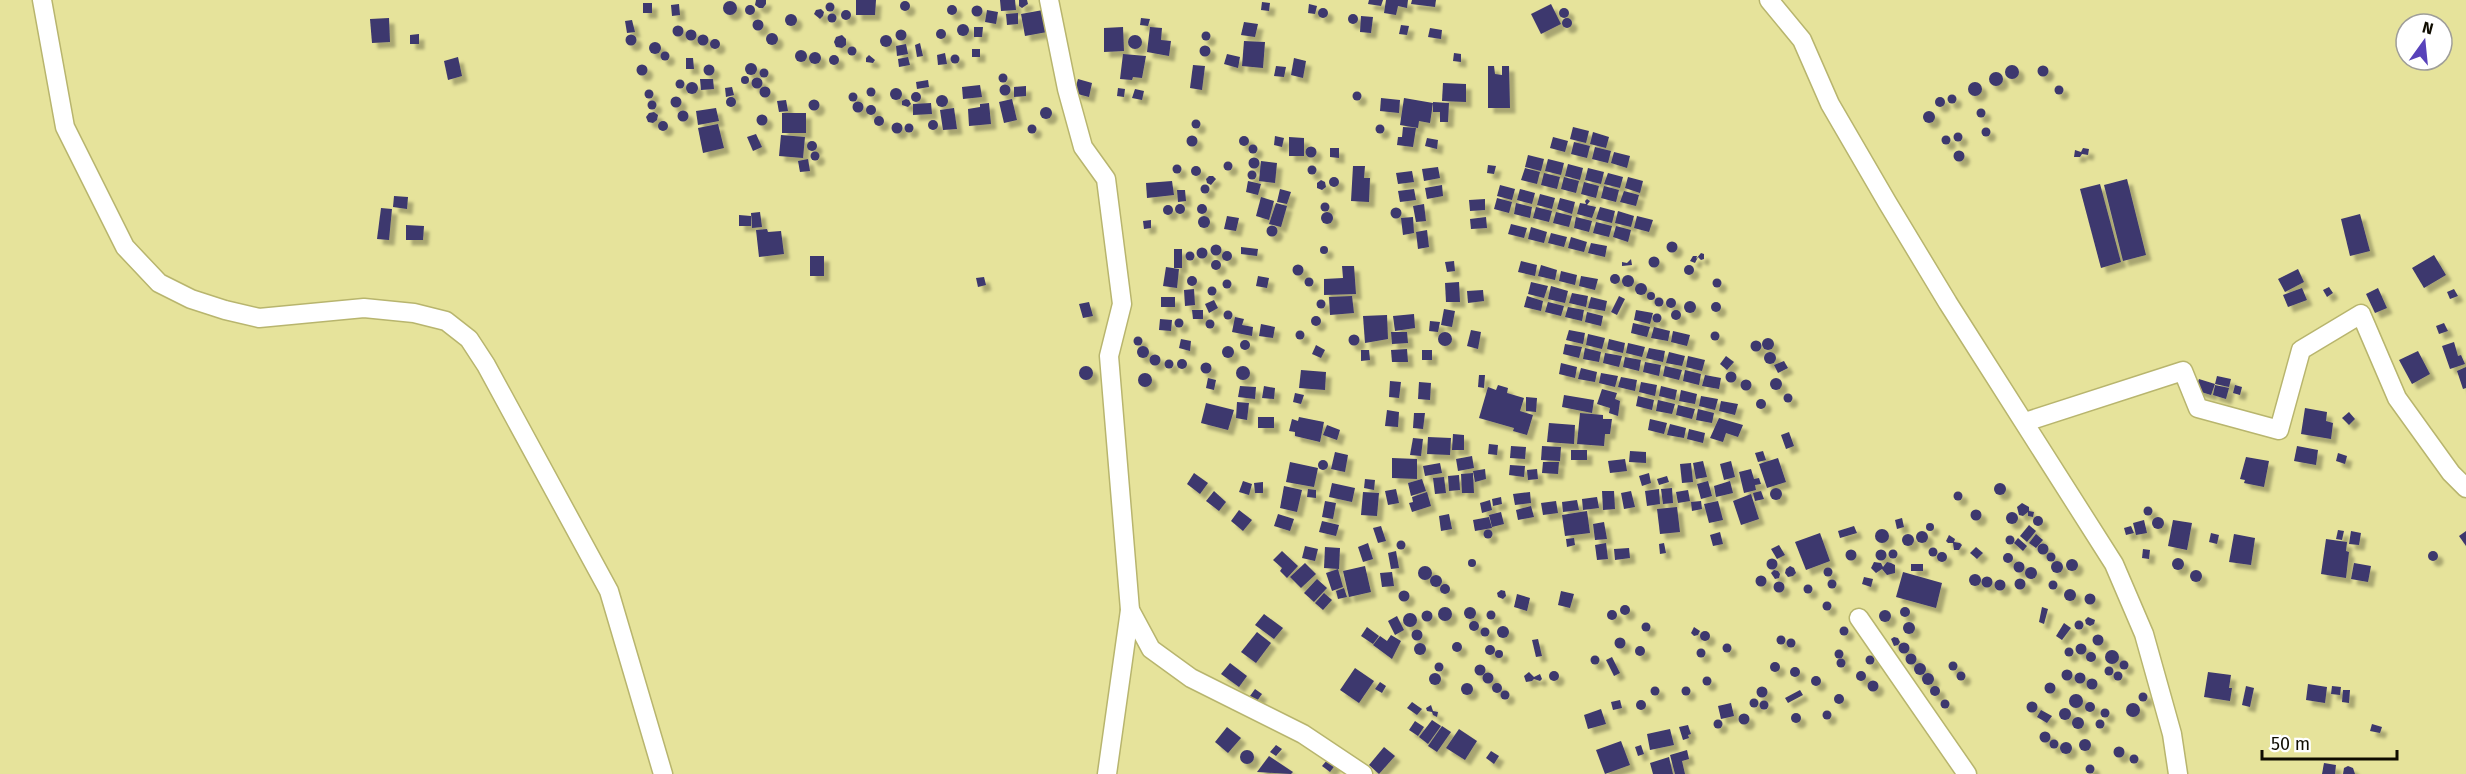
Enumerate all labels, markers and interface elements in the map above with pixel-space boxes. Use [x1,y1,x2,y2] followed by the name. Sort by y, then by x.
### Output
[2394,12,2454,72] north arrow
[2420,17,2435,39] text: N
[2262,723,2397,761] scale bar
[2271,733,2310,755] text: 50 m

